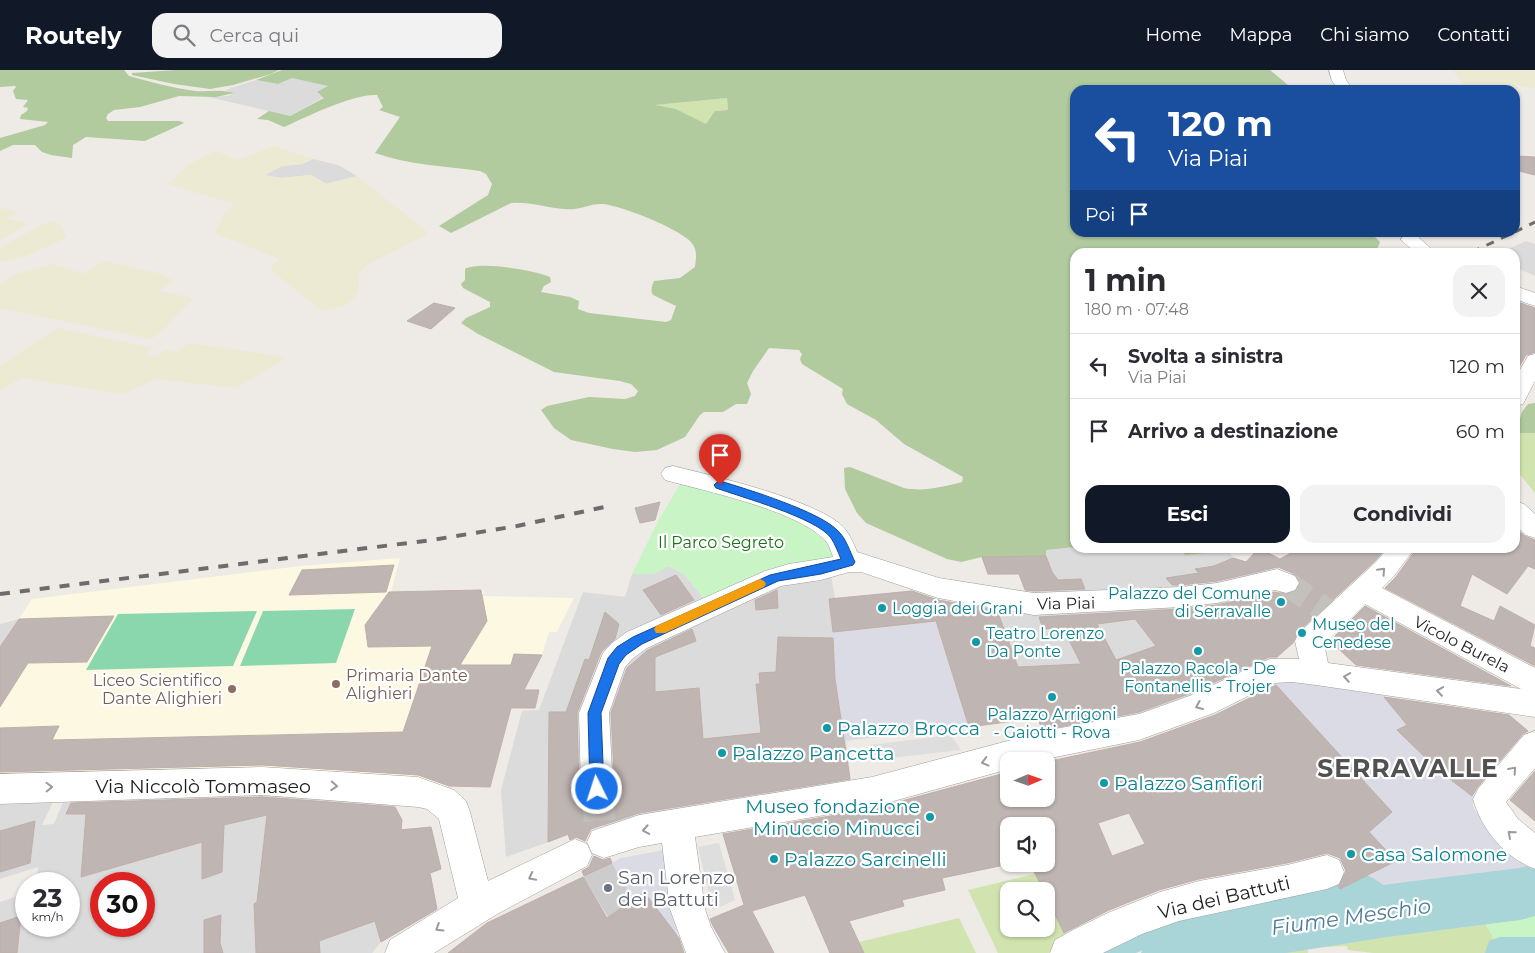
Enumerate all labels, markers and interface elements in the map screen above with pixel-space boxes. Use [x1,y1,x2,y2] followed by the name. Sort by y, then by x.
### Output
[152,13,502,58] search box
[25,21,122,50] text: Routely
[170,21,198,49] icon: search
[210,24,299,47] text: Cerca qui
[1146,24,1202,46] text: Home
[1230,24,1292,46] text: Mappa
[1320,24,1409,46] text: Chi siamo
[1437,24,1510,46] text: Contatti
[1168,102,1273,145] text: 120 m
[1085,105,1150,170] icon: left
[1168,145,1248,172] text: Via Piai
[1125,200,1153,228] icon: arrive
[1085,203,1115,226] text: Poi
[1085,262,1166,299] text: 1 min
[1453,265,1505,317] button: close
[1085,300,1189,319] text: 180 m · 07:48
[1128,345,1283,368] text: Svolta a sinistra
[1085,352,1113,380] icon: left
[1450,355,1505,378] text: 120 m
[1128,368,1186,387] text: Via Piai
[1085,417,1113,445] icon: arrive
[1128,420,1338,443] text: Arrivo a destinazione
[1456,420,1505,443] text: 60 m
[699,434,741,485] pin
[706,441,734,469] icon: arrive
[1085,485,1290,543] button: Esci
[1300,485,1505,543] button: Condividi
[658,533,784,552] park label: Il Parco Segreto
[1376,567,1385,576] one-way arrow
[1108,584,1271,621] place label: Palazzo del Comune di Serravalle
[1037,593,1095,614] street label: Via Piai
[1275,596,1287,608] marker: Palazzo del Comune di Serravalle
[892,599,1023,618] place label: Loggia dei Grani
[876,602,888,614] marker: Loggia dei Grani
[1411,612,1513,677] street label: Vicolo Burela
[1312,615,1395,652] place label: Museo del Cenedese
[986,624,1104,661] place label: Teatro Lorenzo Da Ponte
[1296,627,1308,639] marker: Museo del Cenedese
[970,636,982,648] marker: Teatro Lorenzo Da Ponte
[1192,645,1204,657] marker: Palazzo Racola - De Fontanellis - Trojer
[1120,659,1276,696] place label: Palazzo Racola - De Fontanellis - Trojer
[346,666,468,703] place label: Primaria Dante Alighieri
[93,671,222,708] place label: Liceo Scientifico Dante Alighieri
[1343,673,1352,683] one-way arrow
[330,678,342,690] marker: Primaria Dante Alighieri
[226,683,238,695] marker: Liceo Scientifico Dante Alighieri
[1435,686,1443,697] one-way arrow
[1046,691,1058,703] marker: Palazzo Arrigoni - Gaiotti - Rova
[1195,699,1204,710] one-way arrow
[987,705,1117,742] place label: Palazzo Arrigoni - Gaiotti - Rova
[837,717,980,740] place label: Palazzo Brocca
[821,722,833,734] marker: Palazzo Brocca
[732,742,894,765] place label: Palazzo Pancetta
[716,747,728,759] marker: Palazzo Pancetta
[1000,752,1055,808] north arrow
[1000,752,1055,937] map controls
[1317,753,1499,783] district label: SERRAVALLE
[980,756,989,767] one-way arrow
[570,762,622,814] position arrow
[1508,766,1517,775] one-way arrow
[1114,772,1263,795] place label: Palazzo Sanfiori
[95,775,311,798] street label: Via Niccolò Tommaseo
[1098,777,1110,789] marker: Palazzo Sanfiori
[330,781,338,792] one-way arrow
[45,782,53,792] one-way arrow
[745,795,920,840] place label: Museo fondazione Minuccio Minucci
[924,811,936,823] marker: Museo fondazione Minuccio Minucci
[1000,817,1055,872] button: sound
[642,825,650,835] one-way arrow
[1508,830,1517,839] one-way arrow
[1361,843,1507,866] place label: Casa Salomone
[784,848,947,871] place label: Palazzo Sarcinelli
[1345,848,1357,860] marker: Casa Salomone
[768,853,780,865] marker: Palazzo Sarcinelli
[618,866,735,911] place label: San Lorenzo dei Battuti
[528,871,537,881] one-way arrow
[1156,871,1292,924] street label: Via dei Battuti
[90,872,155,937] speed limit sign: 30
[602,882,614,894] marker: San Lorenzo dei Battuti
[1000,882,1055,937] button: search
[33,883,62,913] text: 23
[1269,893,1432,940] water label: Fiume Meschio
[31,909,64,924] text: km/h
[436,921,445,931] one-way arrow

